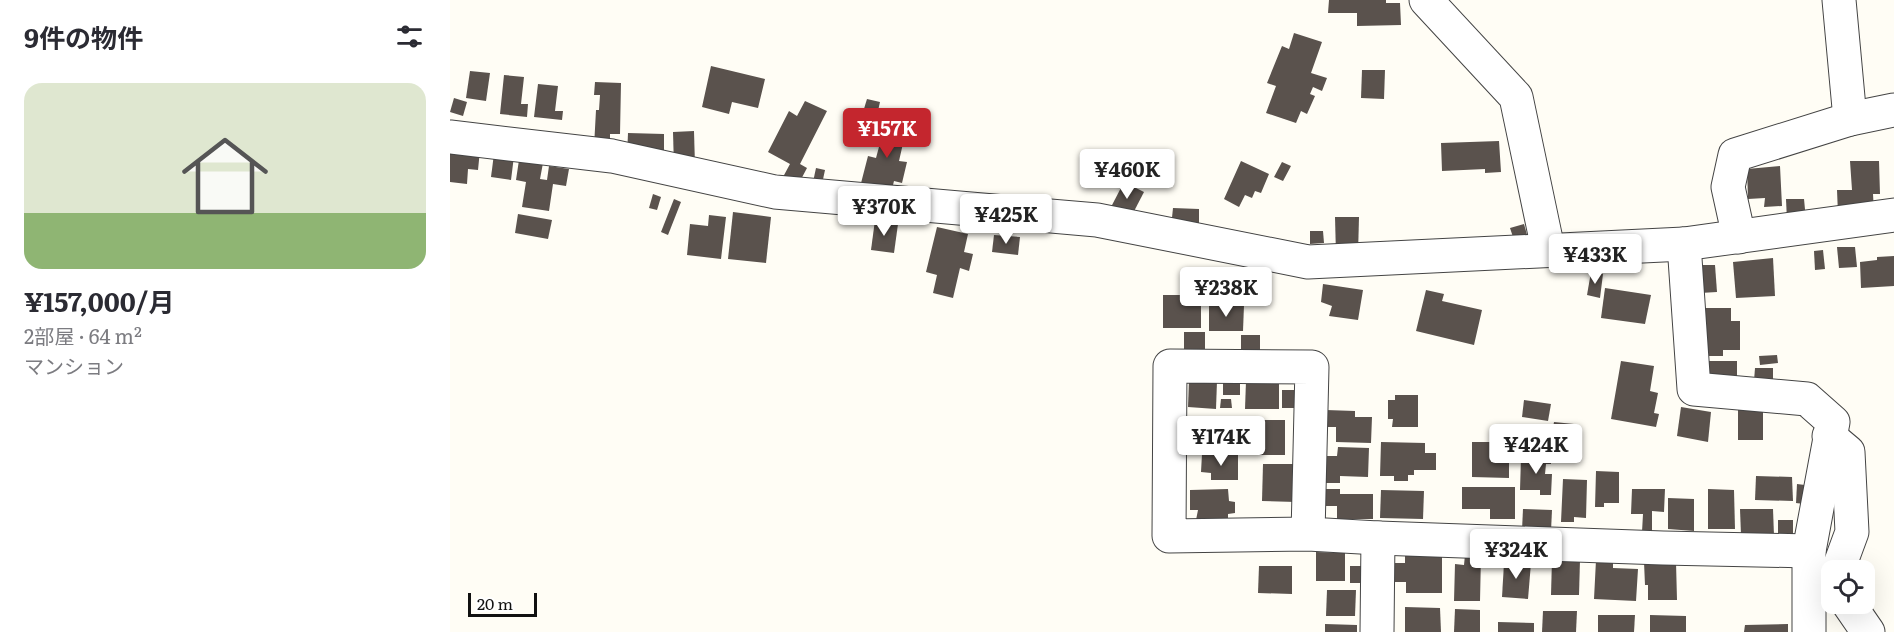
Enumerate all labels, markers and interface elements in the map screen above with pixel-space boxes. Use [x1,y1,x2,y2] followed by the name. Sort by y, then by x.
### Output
[24,17,143,56] text: 9件の物件
[393,20,426,53] icon: filters
[845,108,929,159] pin: ¥157K
[857,112,917,142] text: ¥157K
[171,122,279,230] icon: home
[1085,149,1169,200] pin: ¥460K
[1094,153,1160,183] text: ¥460K
[842,186,926,237] pin: ¥370K
[852,190,916,220] text: ¥370K
[964,194,1048,245] pin: ¥425K
[974,198,1038,228] text: ¥425K
[1553,234,1637,285] pin: ¥433K
[1563,238,1627,268] text: ¥433K
[1184,267,1268,318] pin: ¥238K
[1194,271,1258,301] text: ¥238K
[24,281,175,320] text: ¥157,000/月
[24,320,142,350] text: 2部屋 · 64 m²
[24,350,124,380] text: マンション
[1179,416,1263,467] pin: ¥174K
[1191,420,1251,450] text: ¥174K
[1494,424,1578,475] pin: ¥424K
[1503,428,1569,458] text: ¥424K
[1474,529,1558,580] pin: ¥324K
[1484,533,1548,563] text: ¥324K
[1821,560,1875,614] map controls
[1821,560,1875,614] button: locate
[468,590,537,618] scale bar
[477,591,513,615] text: 20 m

